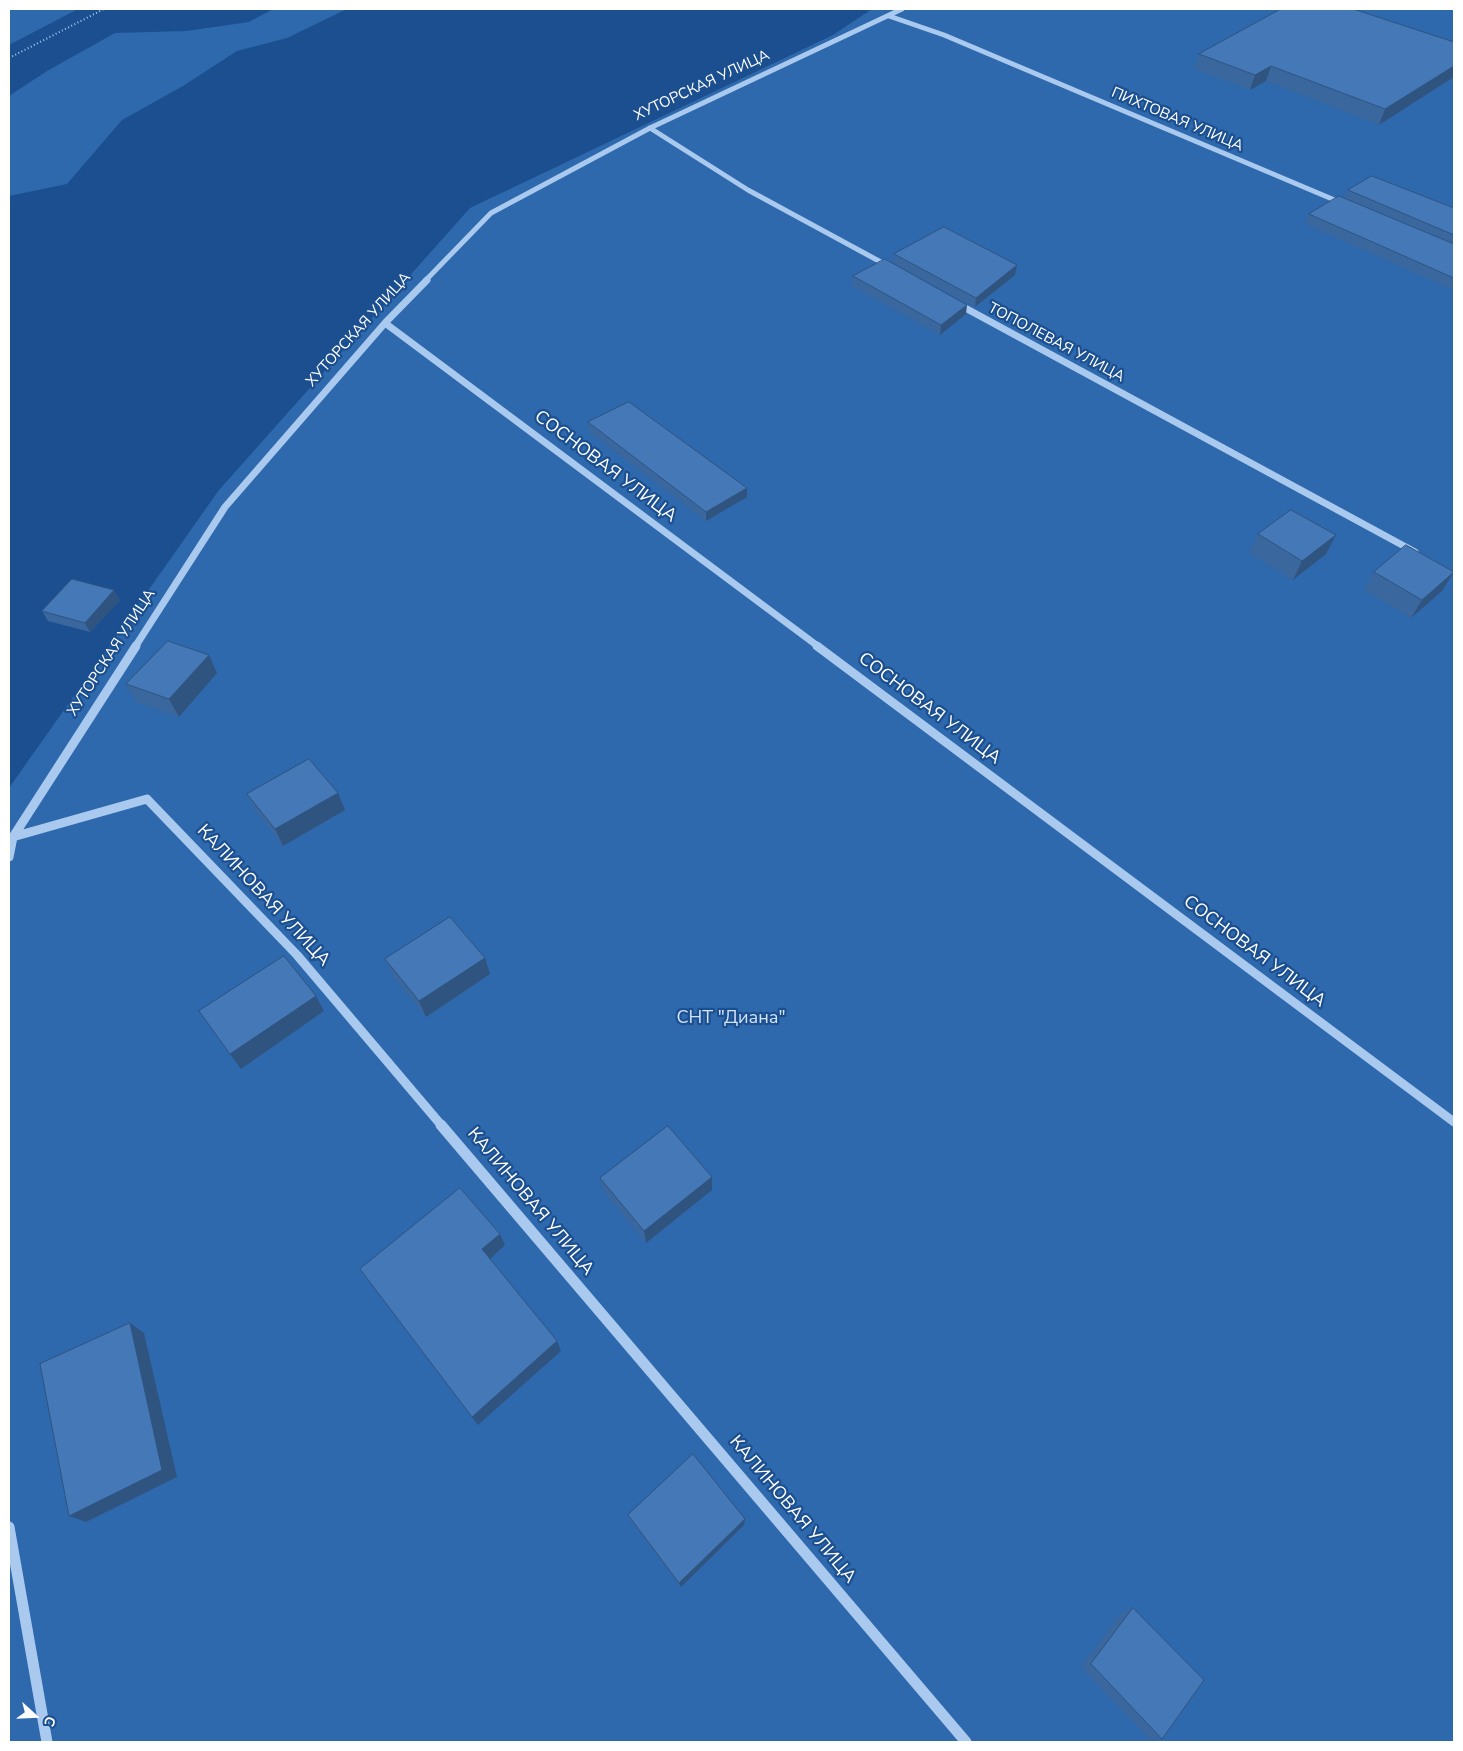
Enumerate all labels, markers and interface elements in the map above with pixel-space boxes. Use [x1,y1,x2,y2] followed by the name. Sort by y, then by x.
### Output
[631,47,773,125] street label: ХУТОРСКАЯ УЛИЦА
[1108,84,1246,156] street label: ПИХТОВАЯ УЛИЦА
[303,269,415,391] street label: ХУТОРСКАЯ УЛИЦА
[985,299,1127,387] street label: ТОПОЛЕВАЯ УЛИЦА
[530,406,680,528] street label: СОСНОВАЯ УЛИЦА
[64,586,160,720] street label: ХУТОРСКАЯ УЛИЦА
[854,648,1004,770] street label: СОСНОВАЯ УЛИЦА
[192,821,334,971] street label: КАЛИНОВАЯ УЛИЦА
[1179,891,1329,1013] street label: СОСНОВАЯ УЛИЦА
[676,1008,786,1030] park label: СНТ "Диана"
[462,1124,598,1280] street label: КАЛИНОВАЯ УЛИЦА
[724,1432,860,1588] street label: КАЛИНОВАЯ УЛИЦА
[10,1691,60,1741] north arrow
[39,1714,60,1729] text: С

